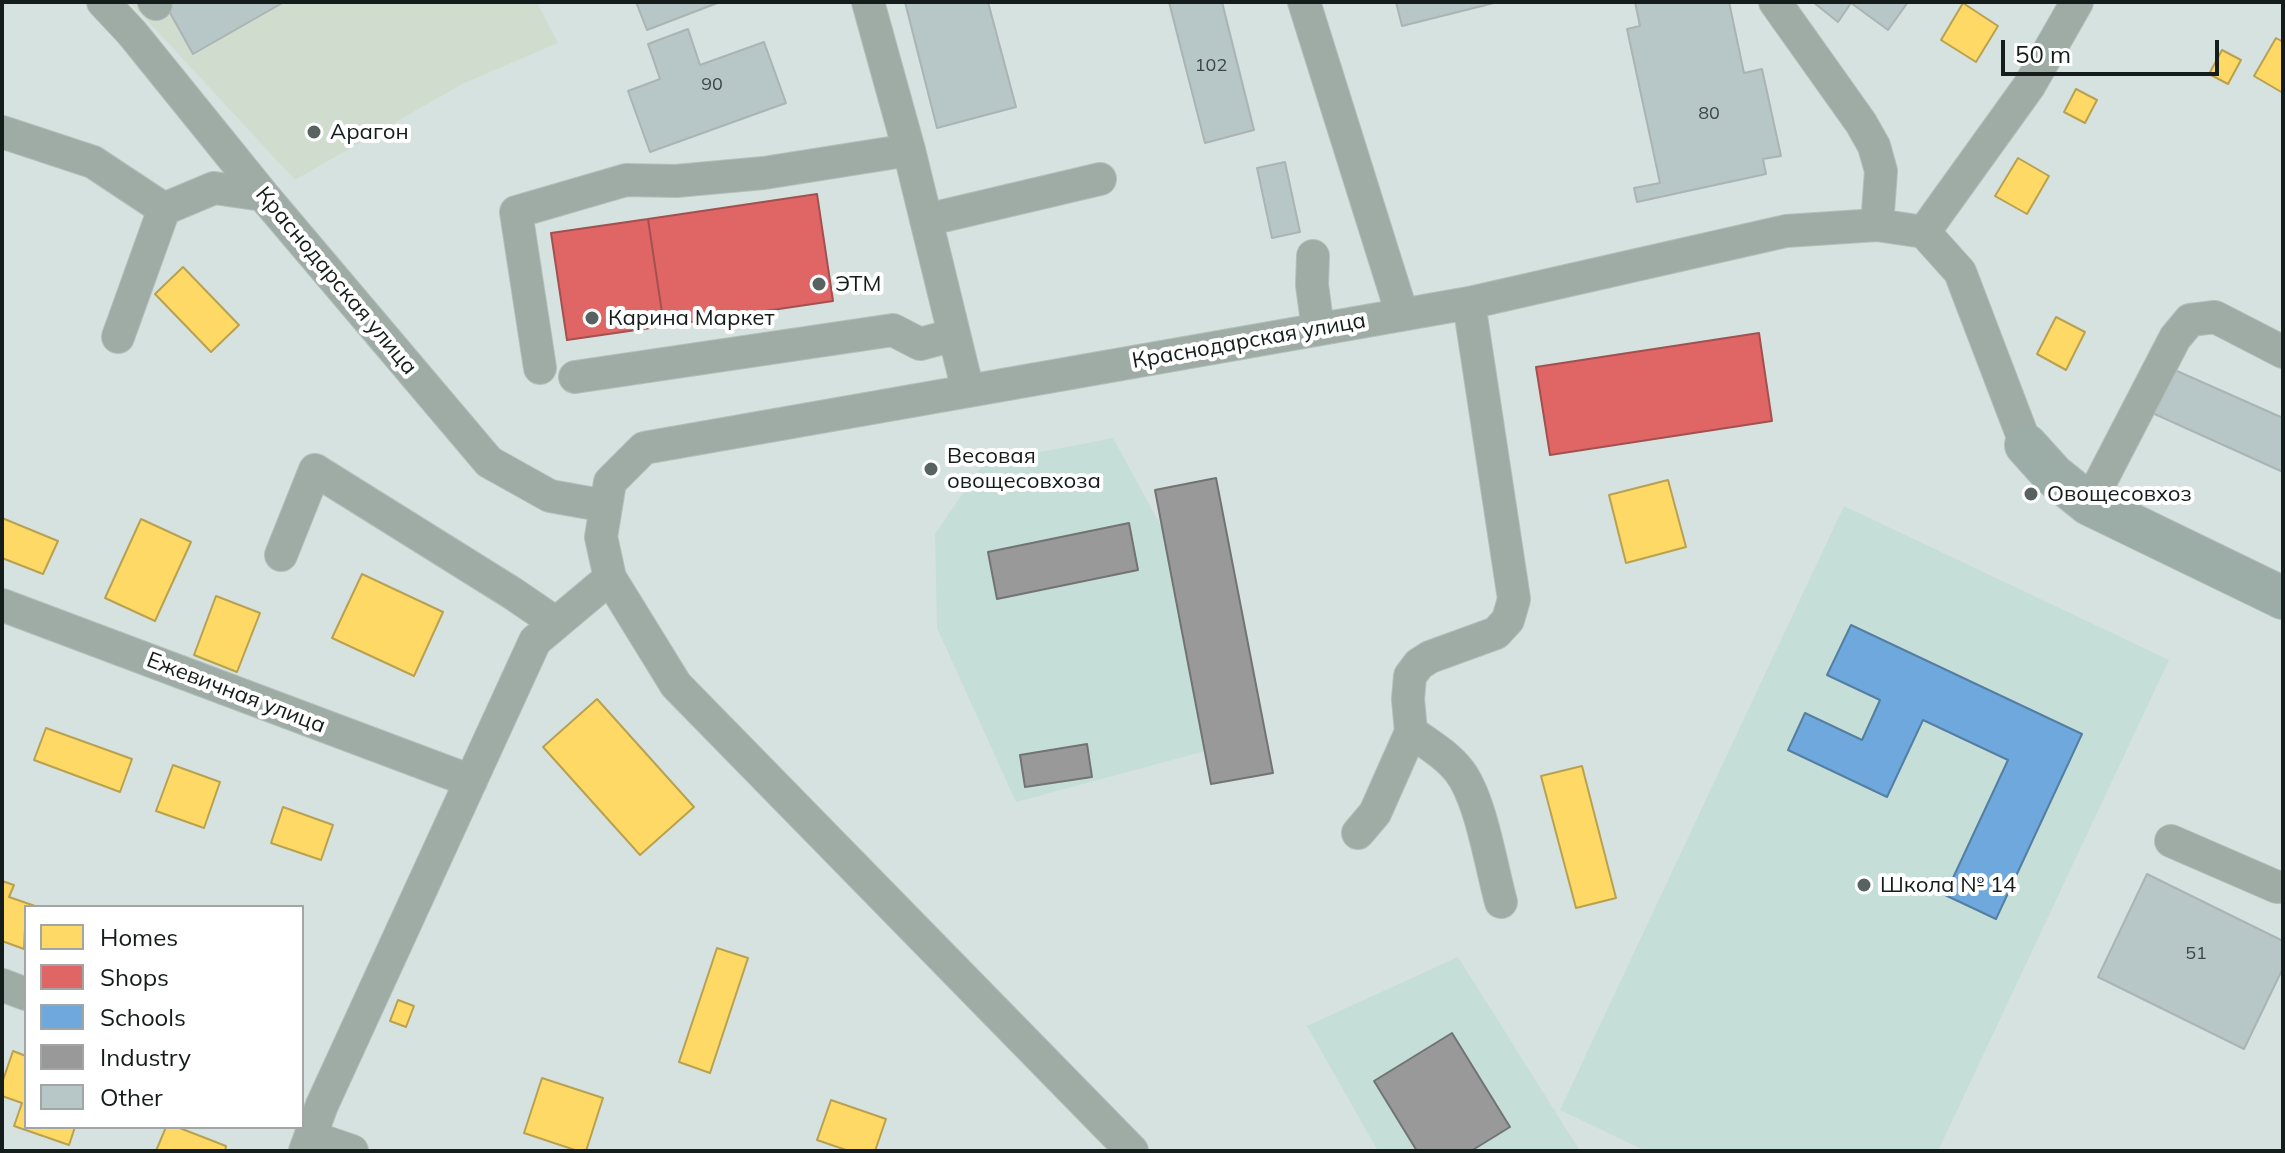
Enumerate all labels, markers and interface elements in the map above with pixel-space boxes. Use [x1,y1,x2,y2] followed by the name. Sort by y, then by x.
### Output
[2005,24,2223,74] scale bar
[2015,39,2071,69] text: 50 m
[1195,55,1227,77] house number: 102
[701,74,723,96] house number: 90
[1698,103,1720,125] house number: 80
[330,119,409,145] place label: Арагон
[305,123,323,141] marker: Арагон
[250,182,422,380] street label: Краснодарская улица
[835,271,881,297] place label: ЭТМ
[810,275,828,293] marker: ЭТМ
[608,305,774,331] place label: Карина Маркет
[1130,307,1368,375] street label: Краснодарская улица
[583,309,601,327] marker: Карина Маркет
[947,443,1101,494] place label: Весовая овощесовхоза
[922,460,940,478] marker: Весовая овощесовхоза
[2047,481,2192,507] place label: Овощесовхоз
[2022,485,2040,503] marker: Овощесовхоз
[143,647,329,739] street label: Ежевичная улица
[1880,872,2016,898] place label: Школа № 14
[1855,876,1873,894] marker: Школа № 14
[24,905,304,1129] legend
[100,922,178,952] text: Homes
[2185,943,2207,965] house number: 51
[100,962,169,992] text: Shops
[100,1002,186,1032] text: Schools
[100,1042,191,1072] text: Industry
[100,1082,163,1112] text: Other

